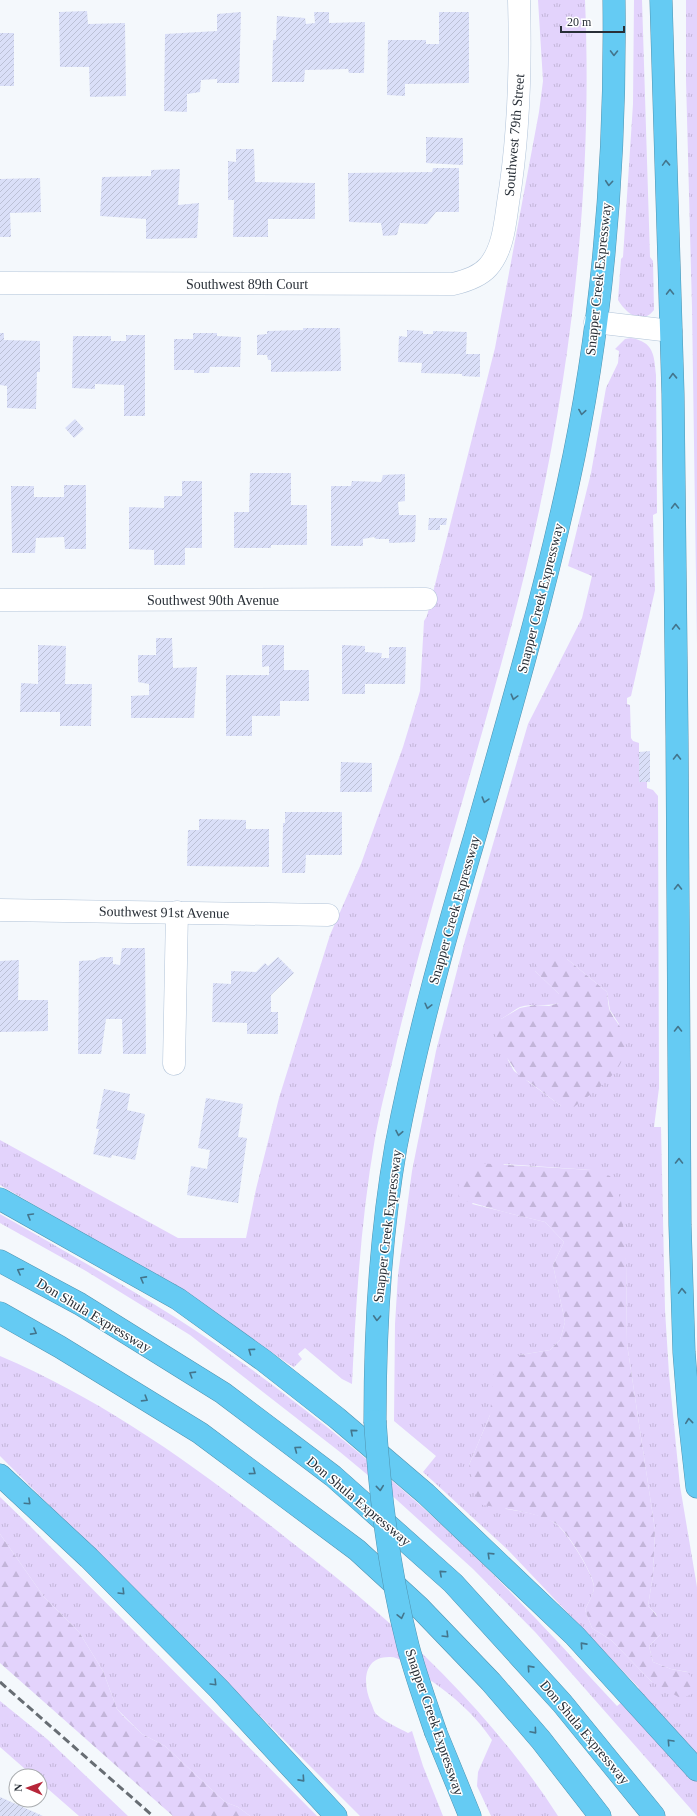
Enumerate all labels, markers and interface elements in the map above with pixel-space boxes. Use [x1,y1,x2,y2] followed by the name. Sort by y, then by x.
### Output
[561,8,624,34] scale bar
[567,15,592,29] text: 20 m
[610,50,618,56] one-way arrow
[502,73,527,197] street label: Southwest 79th Street
[662,160,671,166] one-way arrow
[604,180,613,186] one-way arrow
[583,202,614,356] street label: Snapper Creek Expressway
[186,277,308,292] street label: Southwest 89th Court
[666,289,674,295] one-way arrow
[668,373,677,379] one-way arrow
[578,409,586,416] one-way arrow
[670,503,679,509] one-way arrow
[515,522,566,675] street label: Snapper Creek Expressway
[147,593,279,608] street label: Southwest 90th Avenue
[672,624,680,630] one-way arrow
[510,694,519,701] one-way arrow
[673,754,681,760] one-way arrow
[481,796,490,803] one-way arrow
[426,834,483,986] street label: Snapper Creek Expressway
[674,884,682,890] one-way arrow
[99,904,229,921] street label: Southwest 91st Avenue
[424,1003,432,1010] one-way arrow
[674,1026,682,1032] one-way arrow
[395,1130,404,1136] one-way arrow
[371,1149,404,1303] street label: Snapper Creek Expressway
[675,1158,683,1164] one-way arrow
[27,1213,34,1220] one-way arrow
[17,1269,24,1276] one-way arrow
[34,1275,154,1356] street label: Don Shula Expressway
[140,1277,147,1284] one-way arrow
[677,1288,686,1294] one-way arrow
[372,1315,381,1321] one-way arrow
[30,1328,37,1335] one-way arrow
[248,1348,255,1356] one-way arrow
[189,1371,196,1378] one-way arrow
[141,1395,148,1402] one-way arrow
[685,1418,694,1424] one-way arrow
[350,1429,358,1436] one-way arrow
[295,1447,302,1454] one-way arrow
[304,1454,414,1549] street label: Don Shula Expressway
[248,1468,255,1475] one-way arrow
[376,1485,385,1491] one-way arrow
[24,1497,31,1504] one-way arrow
[487,1552,495,1560] one-way arrow
[439,1570,447,1577] one-way arrow
[117,1587,125,1595] one-way arrow
[396,1612,405,1619] one-way arrow
[441,1630,449,1638] one-way arrow
[581,1643,588,1650] one-way arrow
[402,1647,467,1797] street label: Snapper Creek Expressway
[528,1665,535,1673] one-way arrow
[537,1677,632,1787] street label: Don Shula Expressway
[209,1678,217,1686] one-way arrow
[529,1726,536,1734] one-way arrow
[668,1739,675,1746] one-way arrow
[8,1768,48,1808] north arrow
[298,1774,305,1782] one-way arrow
[12,1783,24,1792] text: N

